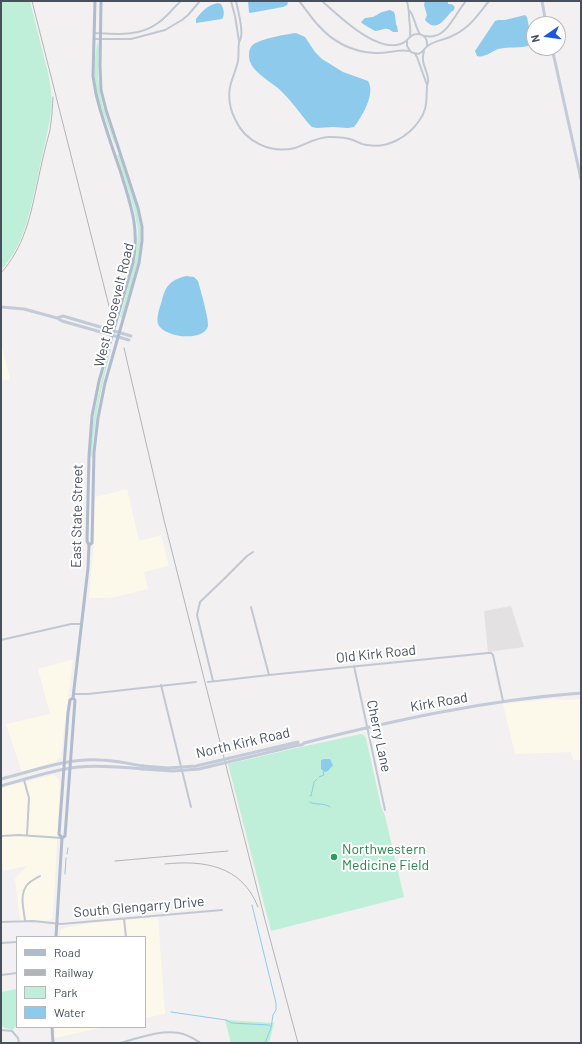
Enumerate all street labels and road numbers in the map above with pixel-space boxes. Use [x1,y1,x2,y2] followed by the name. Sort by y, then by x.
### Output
[90,241,138,369] street label: West Roosevelt Road
[68,464,86,568] street label: East State Street
[335,641,417,667] street label: Old Kirk Road
[409,689,469,715] street label: Kirk Road
[363,698,395,774] street label: Cherry Lane
[194,724,292,762] street label: North Kirk Road
[73,893,205,921] street label: South Glengarry Drive

